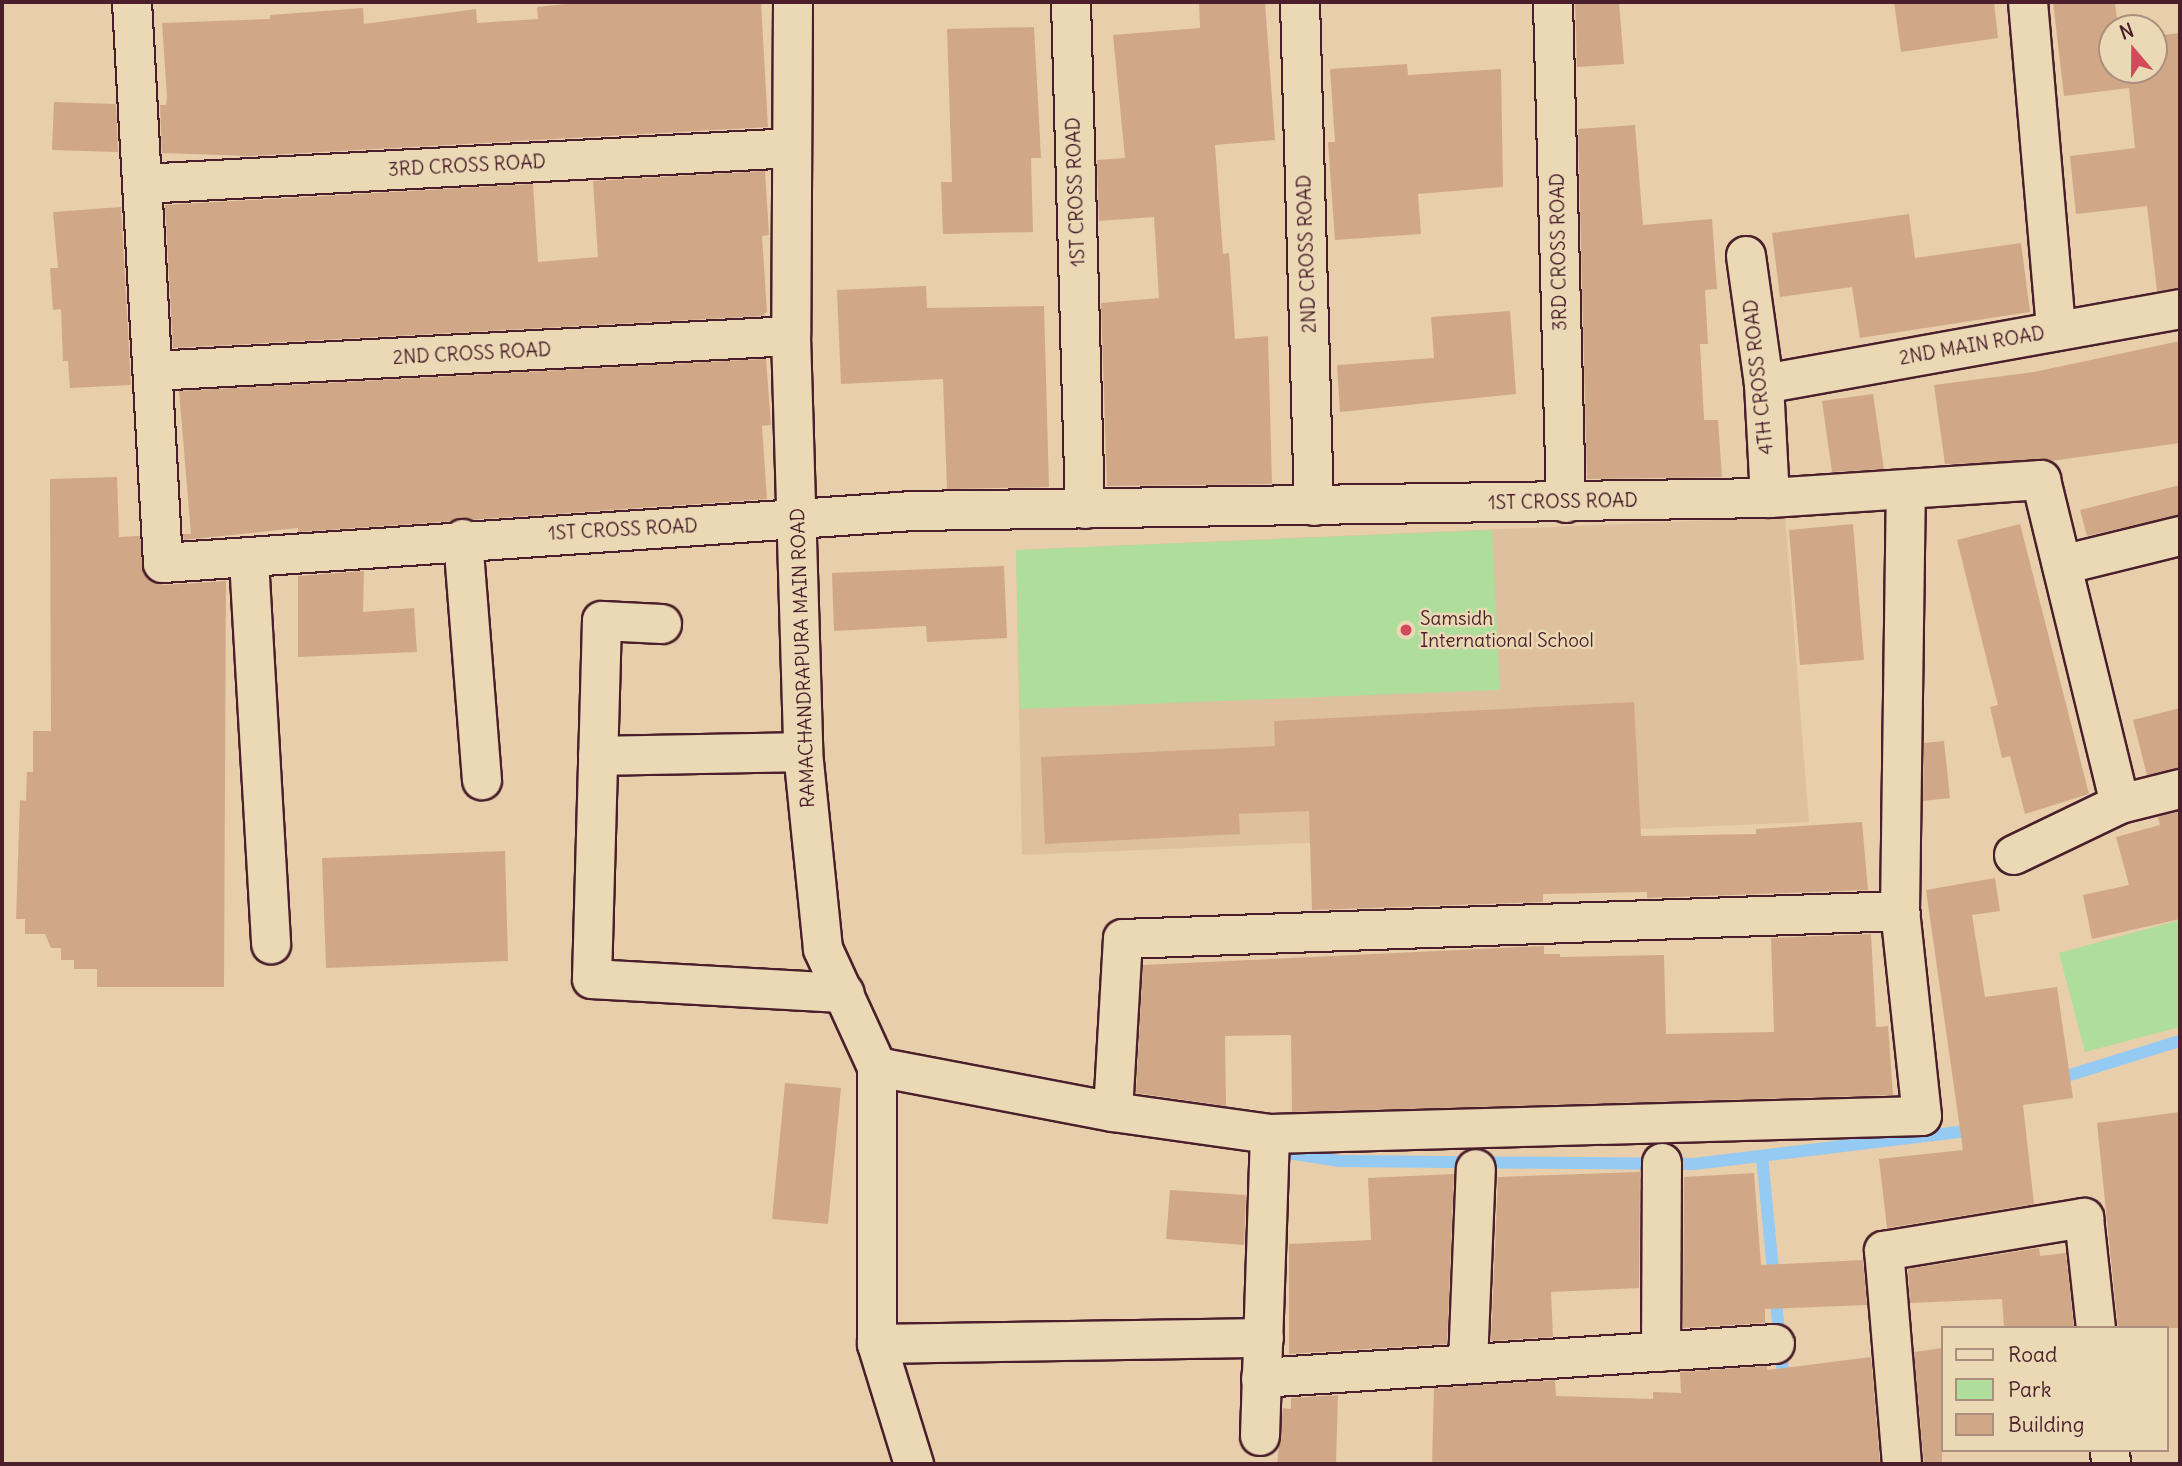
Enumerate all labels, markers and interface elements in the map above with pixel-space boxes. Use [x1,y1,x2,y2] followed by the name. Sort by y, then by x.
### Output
[2098,14,2168,84] north arrow
[2116,18,2137,45] text: N
[1062,117,1090,267] street label: 1ST CROSS ROAD
[387,150,547,182] street label: 3RD CROSS ROAD
[1546,173,1572,331] street label: 3RD CROSS ROAD
[1293,174,1321,334] street label: 2ND CROSS ROAD
[1740,298,1778,456] street label: 4TH CROSS ROAD
[1897,322,2047,370] street label: 2ND MAIN ROAD
[392,338,552,370] street label: 2ND CROSS ROAD
[1488,489,1638,515] street label: 1ST CROSS ROAD
[786,508,820,808] street label: RAMACHANDRAPURA MAIN ROAD
[548,515,698,545] street label: 1ST CROSS ROAD
[1420,608,1594,652] place label: Samsidh International School
[1398,622,1414,638] marker: Samsidh International School
[1940,1326,2168,1452] legend
[2008,1341,2057,1368] text: Road
[2008,1376,2051,1403] text: Park
[2008,1411,2084,1438] text: Building

